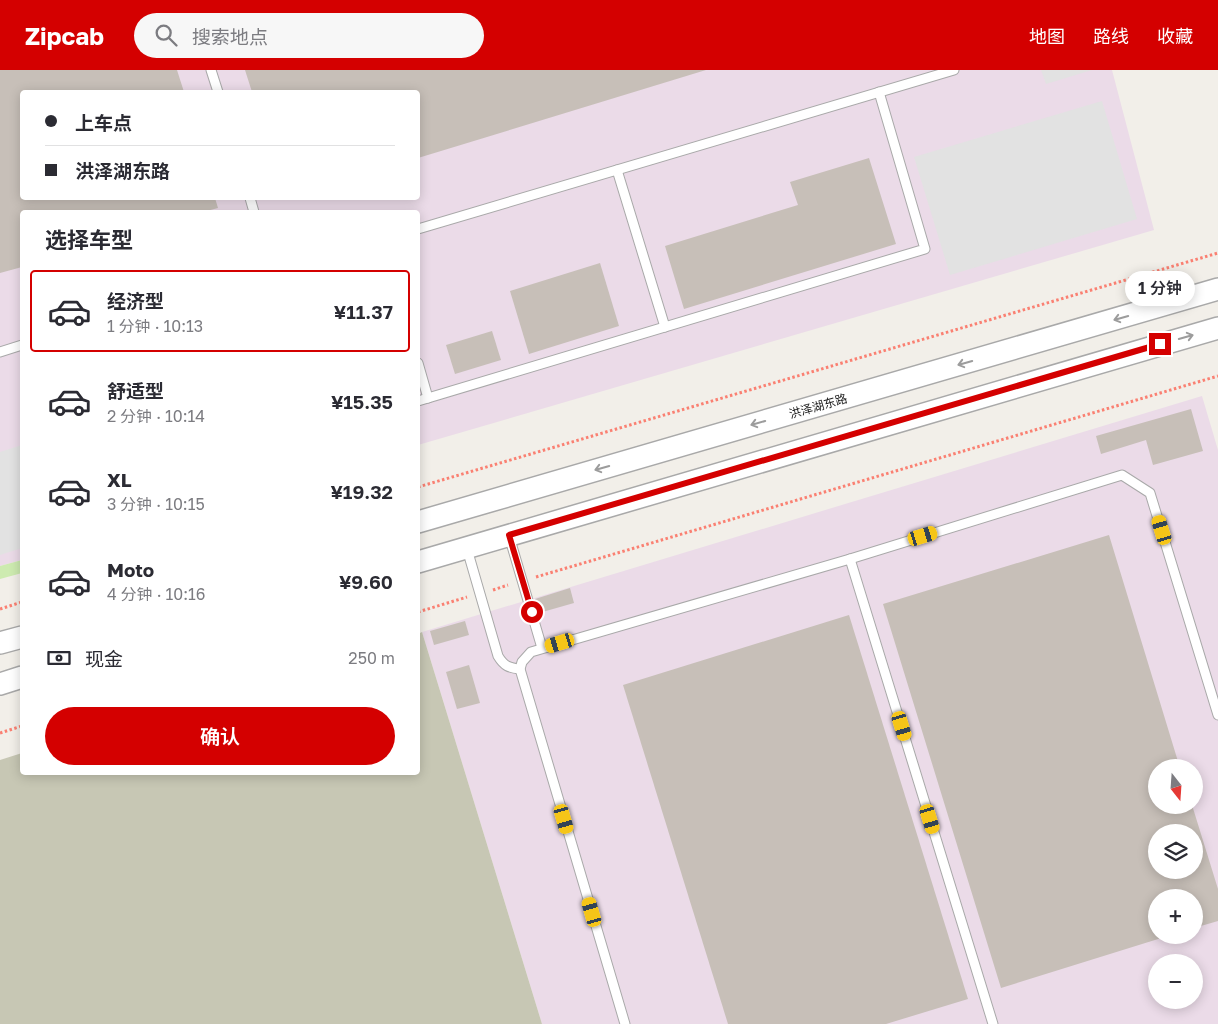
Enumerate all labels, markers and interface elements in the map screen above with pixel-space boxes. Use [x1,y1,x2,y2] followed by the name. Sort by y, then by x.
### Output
[134,13,484,58] search box
[25,21,104,50] text: Zipcab
[152,21,180,49] icon: search
[192,25,268,48] text: 搜索地点
[1029,25,1065,47] text: 地图
[1093,25,1129,47] text: 路线
[1157,25,1193,47] text: 收藏
[75,111,132,134] text: 上车点
[75,159,170,182] text: 洪泽湖东路
[45,226,133,253] text: 选择车型
[1125,272,1195,306] callout: 1 分钟
[1138,278,1182,298] text: 1 分钟
[47,289,92,334] icon: car
[107,289,164,312] text: 经济型
[334,300,393,323] text: ¥11.37
[1113,313,1129,323] one-way arrow
[107,316,203,336] text: 1 分钟 · 10:13
[1178,331,1194,341] one-way arrow
[1149,333,1171,355] route end
[957,358,973,368] one-way arrow
[47,379,92,424] icon: car
[107,379,164,402] text: 舒适型
[331,390,393,413] text: ¥15.35
[787,391,849,421] street label: 洪泽湖东路
[107,406,205,426] text: 2 分钟 · 10:14
[751,418,767,428] one-way arrow
[595,464,611,474] one-way arrow
[107,468,132,491] text: XL
[47,469,92,514] icon: car
[330,480,393,503] text: ¥19.32
[107,494,205,514] text: 3 分钟 · 10:15
[1150,513,1173,547] car
[906,524,939,548] car
[107,558,154,581] text: Moto
[47,559,92,604] icon: car
[339,570,393,593] text: ¥9.60
[107,584,205,604] text: 4 分钟 · 10:16
[521,601,543,623] route start
[543,631,576,655] car
[45,644,73,672] icon: cash
[85,647,123,670] text: 现金
[348,648,395,668] text: 250 m
[45,707,395,765] button: 确认
[890,709,913,743] car
[1148,759,1202,814] north arrow
[1148,759,1203,1009] map controls
[918,802,941,836] car
[552,803,575,835] car
[1148,824,1203,879] button: layers
[1148,889,1203,944] button: +
[580,896,603,928] car
[1148,954,1203,1009] button: −

